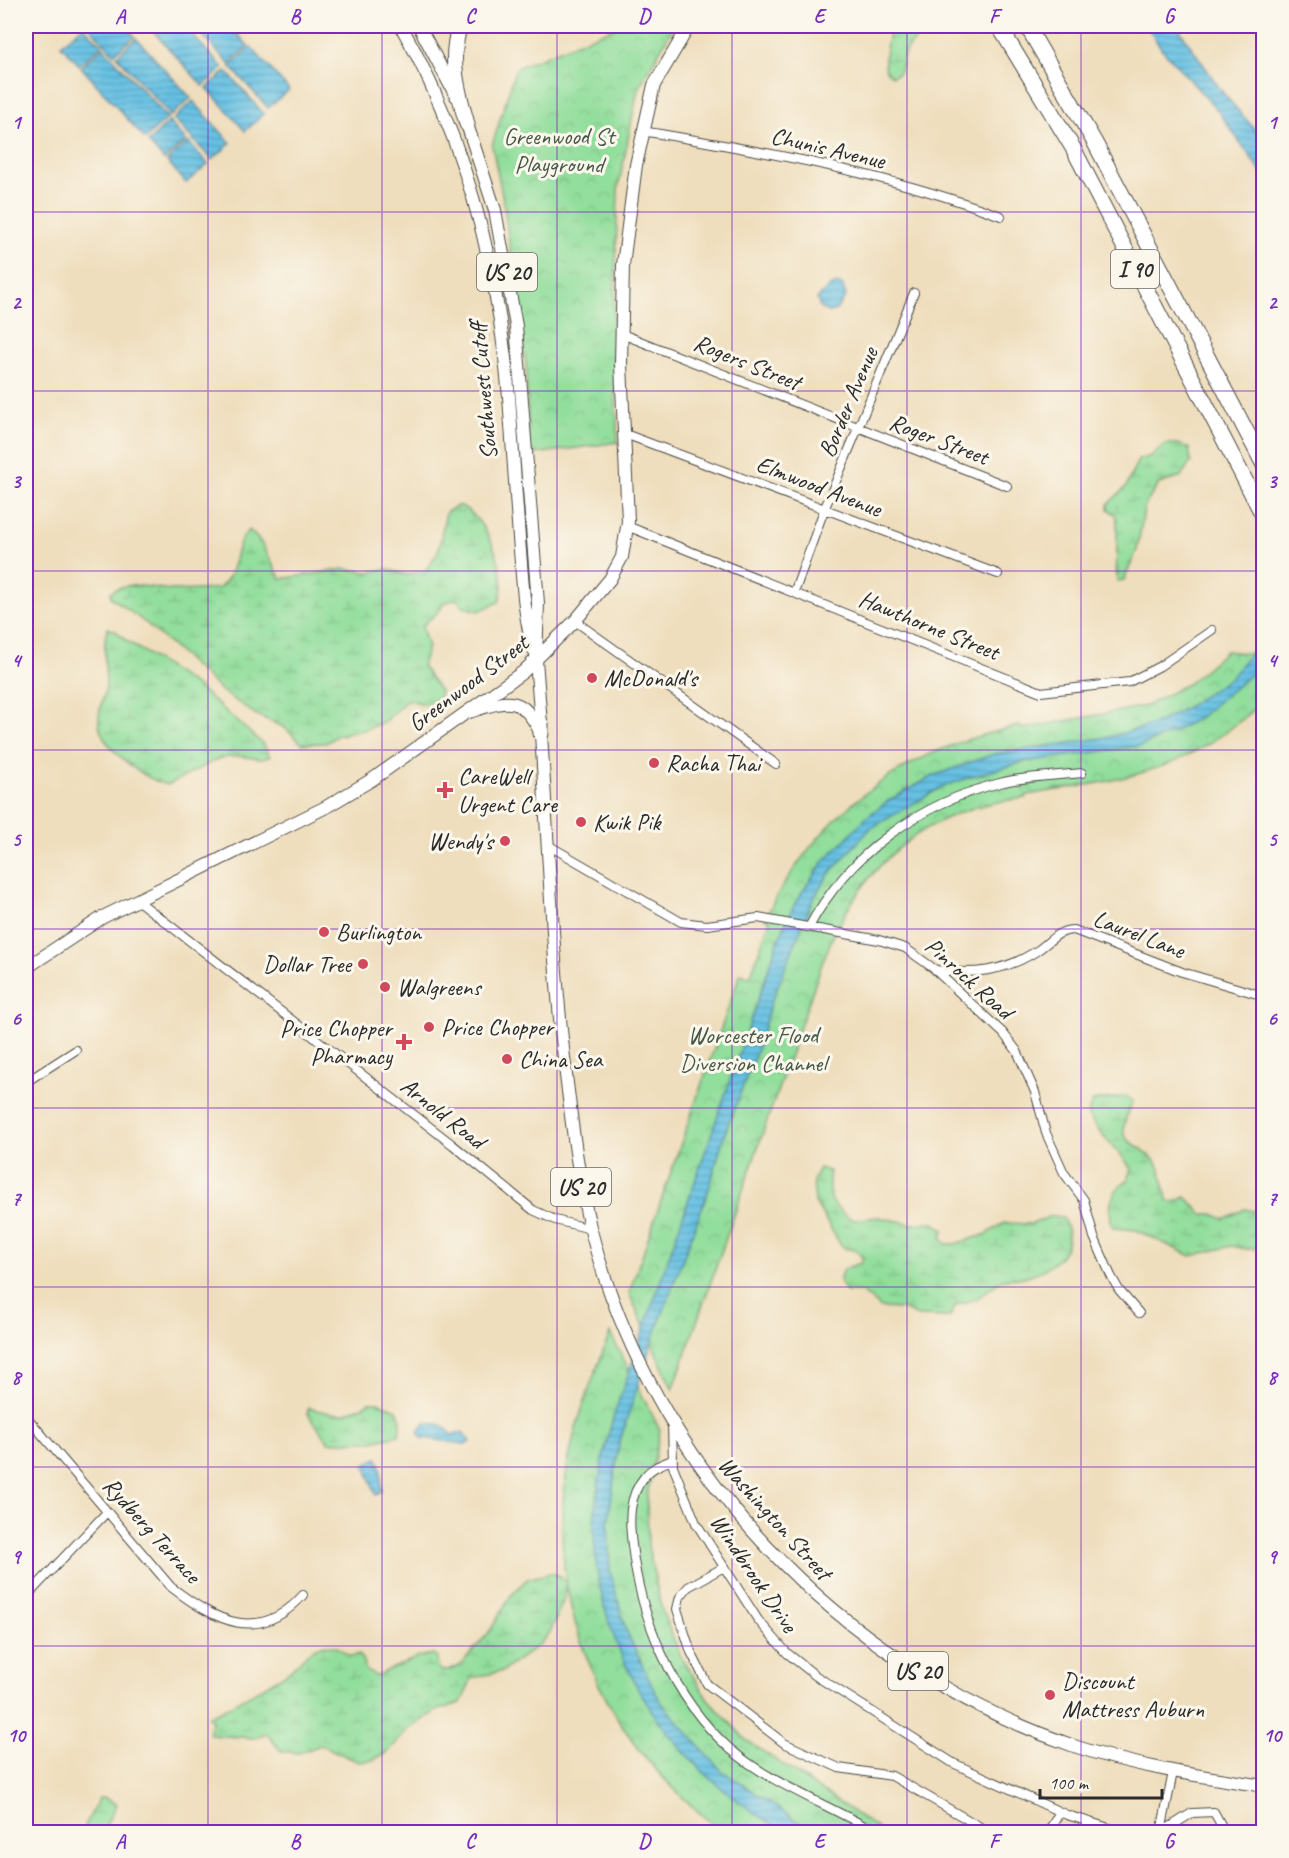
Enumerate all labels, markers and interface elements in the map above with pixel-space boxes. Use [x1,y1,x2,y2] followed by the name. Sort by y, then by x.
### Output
[115,4,127,29] text: A
[290,4,302,29] text: B
[465,4,477,29] text: C
[638,4,652,29] text: D
[814,4,828,29] text: E
[989,4,1003,29] text: F
[1164,4,1177,29] text: G
[12,110,23,135] text: 1
[1268,110,1279,135] text: 1
[768,120,890,176] street label: Chunis Avenue
[504,121,617,179] park label: Greenwood St Playground
[1111,250,1159,288] road number: I 90
[477,253,537,291] road number: US 20
[12,290,23,315] text: 2
[1268,290,1279,315] text: 2
[462,316,504,461] street label: Southwest Cutoff
[689,327,808,398] street label: Rogers Street
[811,341,885,461] street label: Border Avenue
[885,406,995,472] street label: Roger Street
[752,448,888,524] street label: Elmwood Avenue
[12,469,23,494] text: 3
[1268,469,1279,494] text: 3
[855,583,1005,667] street label: Hawthorne Street
[402,627,536,738] street label: Greenwood Street
[12,648,24,673] text: 4
[1268,648,1280,673] text: 4
[604,663,700,693] place label: McDonald's
[585,671,599,685] marker: McDonald's
[666,748,763,778] place label: Racha Thai
[647,756,661,770] marker: Racha Thai
[458,761,559,819] place label: CareWell Urgent Care
[436,781,454,799] marker: CareWell Urgent Care
[593,807,663,837] place label: Kwik Pik
[574,815,588,829] marker: Kwik Pik
[428,826,496,856] place label: Wendy's
[12,827,23,852] text: 5
[1268,827,1279,852] text: 5
[498,834,512,848] marker: Wendy's
[1089,903,1191,966] street label: Laurel Lane
[336,917,422,947] place label: Burlington
[317,925,331,939] marker: Burlington
[919,931,1022,1028] street label: Pinrock Road
[263,949,353,979] place label: Dollar Tree
[356,957,370,971] marker: Dollar Tree
[397,972,482,1002] place label: Walgreens
[378,980,392,994] marker: Walgreens
[11,1006,22,1031] text: 6
[1267,1006,1278,1031] text: 6
[441,1012,555,1042] place label: Price Chopper
[280,1013,394,1071] place label: Price Chopper Pharmacy
[422,1020,436,1034] marker: Price Chopper
[680,1020,830,1078] park label: Worcester Flood Diversion Channel
[397,1035,411,1049] marker: Price Chopper Pharmacy
[519,1044,604,1074] place label: China Sea
[500,1052,514,1066] marker: China Sea
[395,1071,494,1158] street label: Arnold Road
[551,1168,611,1206] road number: US 20
[12,1186,23,1211] text: 7
[1268,1186,1279,1211] text: 7
[12,1365,24,1390] text: 8
[1268,1365,1280,1390] text: 8
[712,1450,840,1588] street label: Washington Street
[96,1471,209,1591] street label: Rydberg Terrace
[703,1508,806,1640] street label: Windbrook Drive
[12,1544,23,1569] text: 9
[1268,1544,1279,1569] text: 9
[888,1652,948,1690] road number: US 20
[1062,1666,1204,1724] place label: Discount Mattress Auburn
[1043,1688,1057,1702] marker: Discount Mattress Auburn
[7,1723,27,1748] text: 10
[1263,1723,1283,1748] text: 10
[1040,1762,1162,1800] scale bar
[1049,1772,1090,1794] text: 100 m
[115,1829,127,1854] text: A
[290,1829,302,1854] text: B
[465,1829,477,1854] text: C
[638,1829,652,1854] text: D
[814,1829,828,1854] text: E
[989,1829,1003,1854] text: F
[1164,1829,1177,1854] text: G

